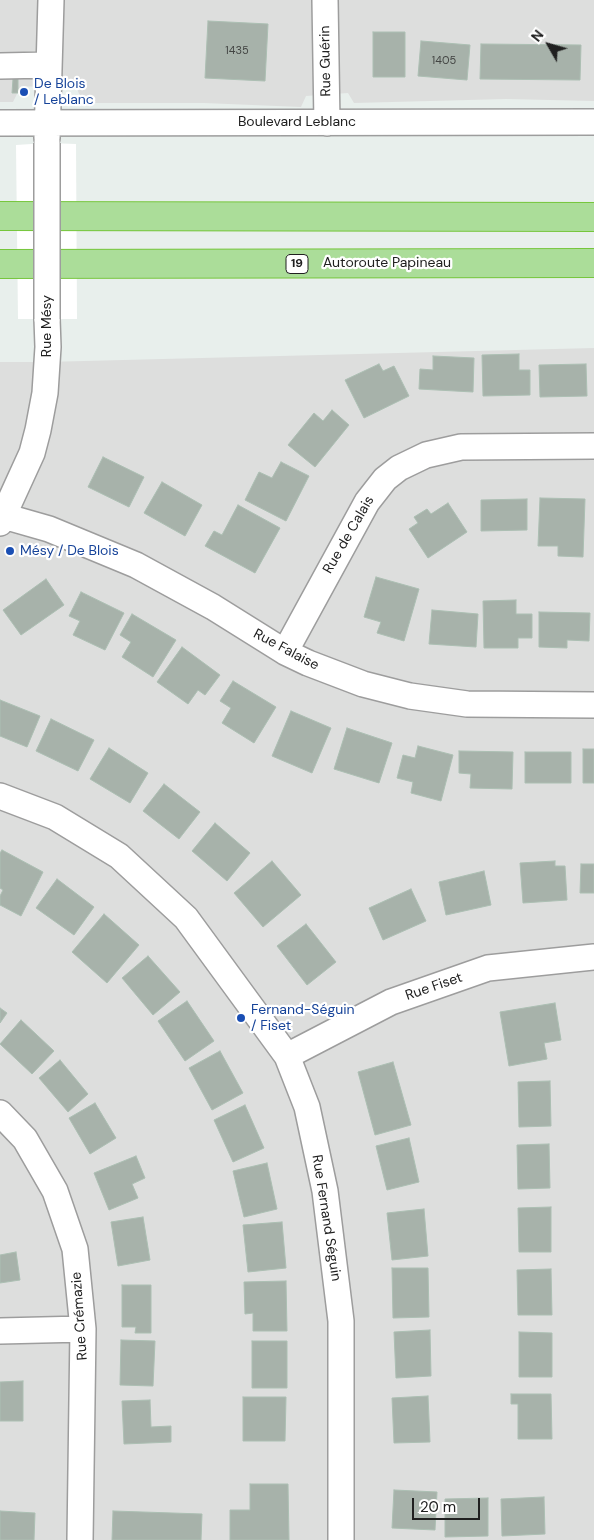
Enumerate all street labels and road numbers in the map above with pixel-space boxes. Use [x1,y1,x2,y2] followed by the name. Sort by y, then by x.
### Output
[317,25,335,97] street label: Rue Guérin
[238,114,356,130] street label: Boulevard Leblanc
[286,254,308,274] road number: 19
[323,255,451,271] street label: Autoroute Papineau
[39,295,55,357] street label: Rue Mésy
[320,493,378,577] street label: Rue de Calais
[250,626,322,674] street label: Rue Falaise
[403,969,465,1005] street label: Rue Fiset
[308,1154,344,1282] street label: Rue Fernand Séguin
[69,1271,91,1361] street label: Rue Crémazie

